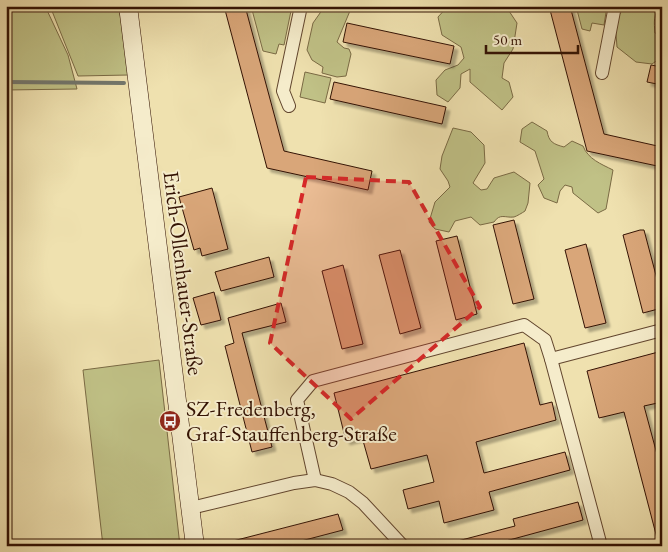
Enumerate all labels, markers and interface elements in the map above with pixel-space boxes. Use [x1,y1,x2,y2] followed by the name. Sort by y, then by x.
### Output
[486,22,578,54] scale bar
[493,30,522,49] text: 50 m
[157,169,210,377] street label: Erich-Ollenhauer-Straße
[186,394,397,448] place label: SZ-Fredenberg, Graf-Stauffenberg-Straße
[158,409,182,433] bus stop icon: SZ-Fredenberg, Graf-Stauffenberg-Straße

